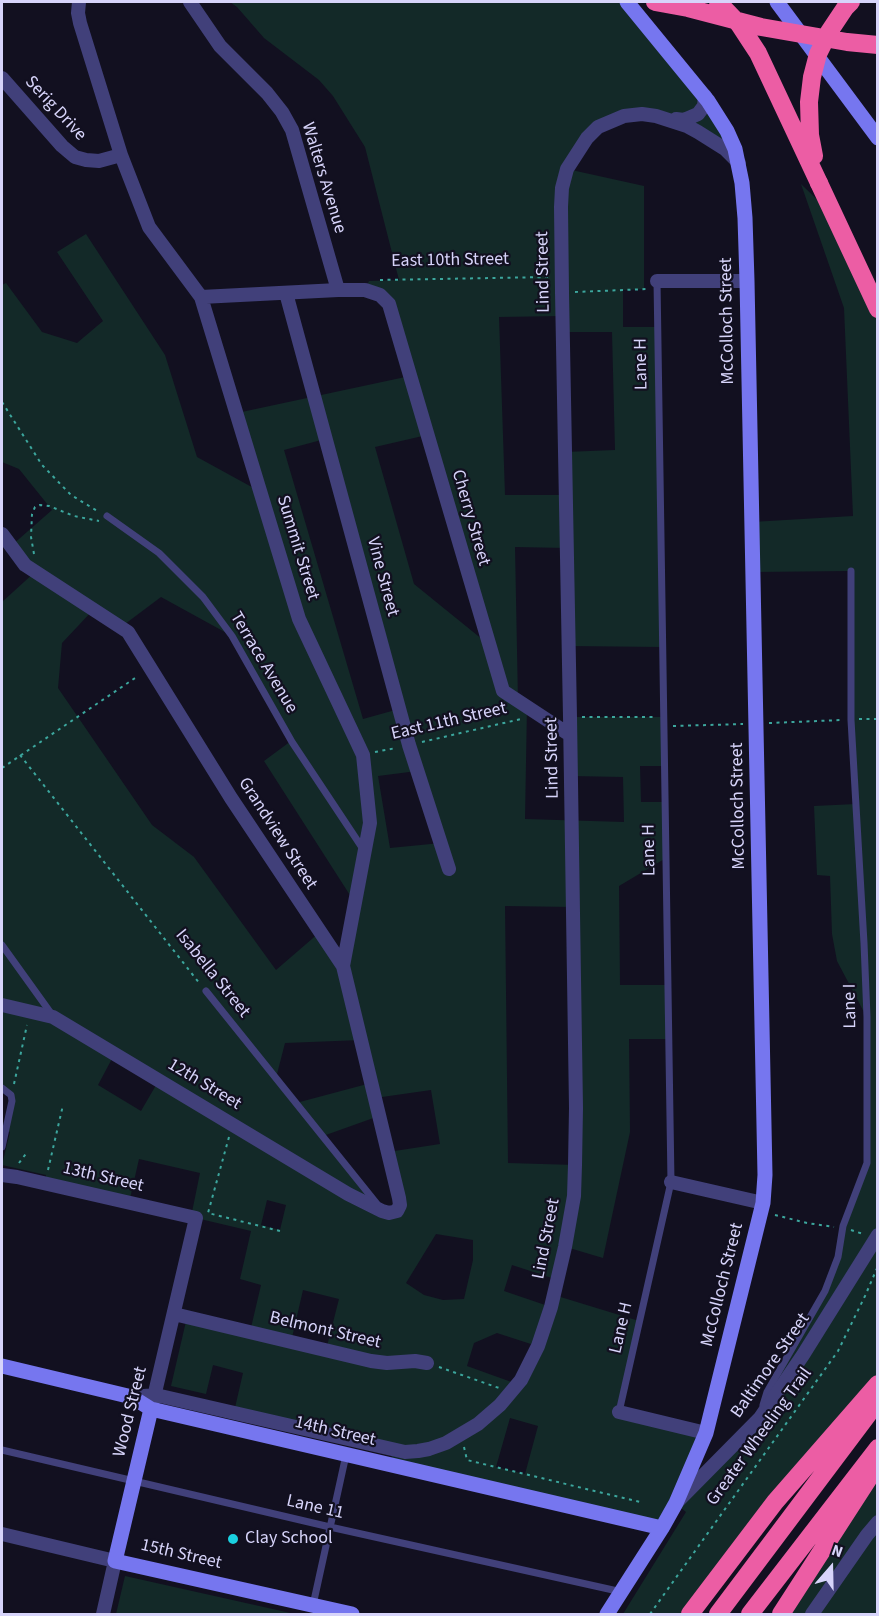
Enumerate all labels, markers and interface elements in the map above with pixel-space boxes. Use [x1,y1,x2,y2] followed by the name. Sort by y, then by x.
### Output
[20,72,90,146] street label: Serig Drive
[296,120,350,236] street label: Walters Avenue
[532,231,556,313] street label: Lind Street
[391,249,509,273] street label: East 10th Street
[716,257,740,385] street label: McColloch Street
[631,338,653,390] street label: Lane H
[446,467,494,569] street label: Cherry Street
[271,493,323,603] street label: Summit Street
[361,535,403,619] street label: Vine Street
[224,608,302,718] street label: Terrace Avenue
[389,698,509,746] street label: East 11th Street
[541,717,565,799] street label: Lind Street
[727,742,751,870] street label: McColloch Street
[233,774,321,894] street label: Grandview Street
[639,824,661,876] street label: Lane H
[170,926,254,1022] street label: Isabella Street
[840,983,862,1029] street label: Lane I
[163,1055,245,1115] street label: 12th Street
[60,1158,146,1198] street label: 13th Street
[529,1197,565,1281] street label: Lind Street
[697,1221,749,1349] street label: McColloch Street
[606,1300,638,1356] street label: Lane H
[267,1308,383,1354] street label: Belmont Street
[727,1309,815,1423] street label: Baltimore Street
[703,1364,817,1510] street label: Greater Wheeling Trail
[109,1365,153,1459] street label: Wood Street
[292,1412,378,1452] street label: 14th Street
[284,1491,346,1525] street label: Lane 11
[245,1528,333,1550] place label: Clay School
[226,1532,240,1546] marker: Clay School
[138,1535,224,1575] street label: 15th Street
[801,1538,861,1598] north arrow
[828,1539,846,1563] text: N

